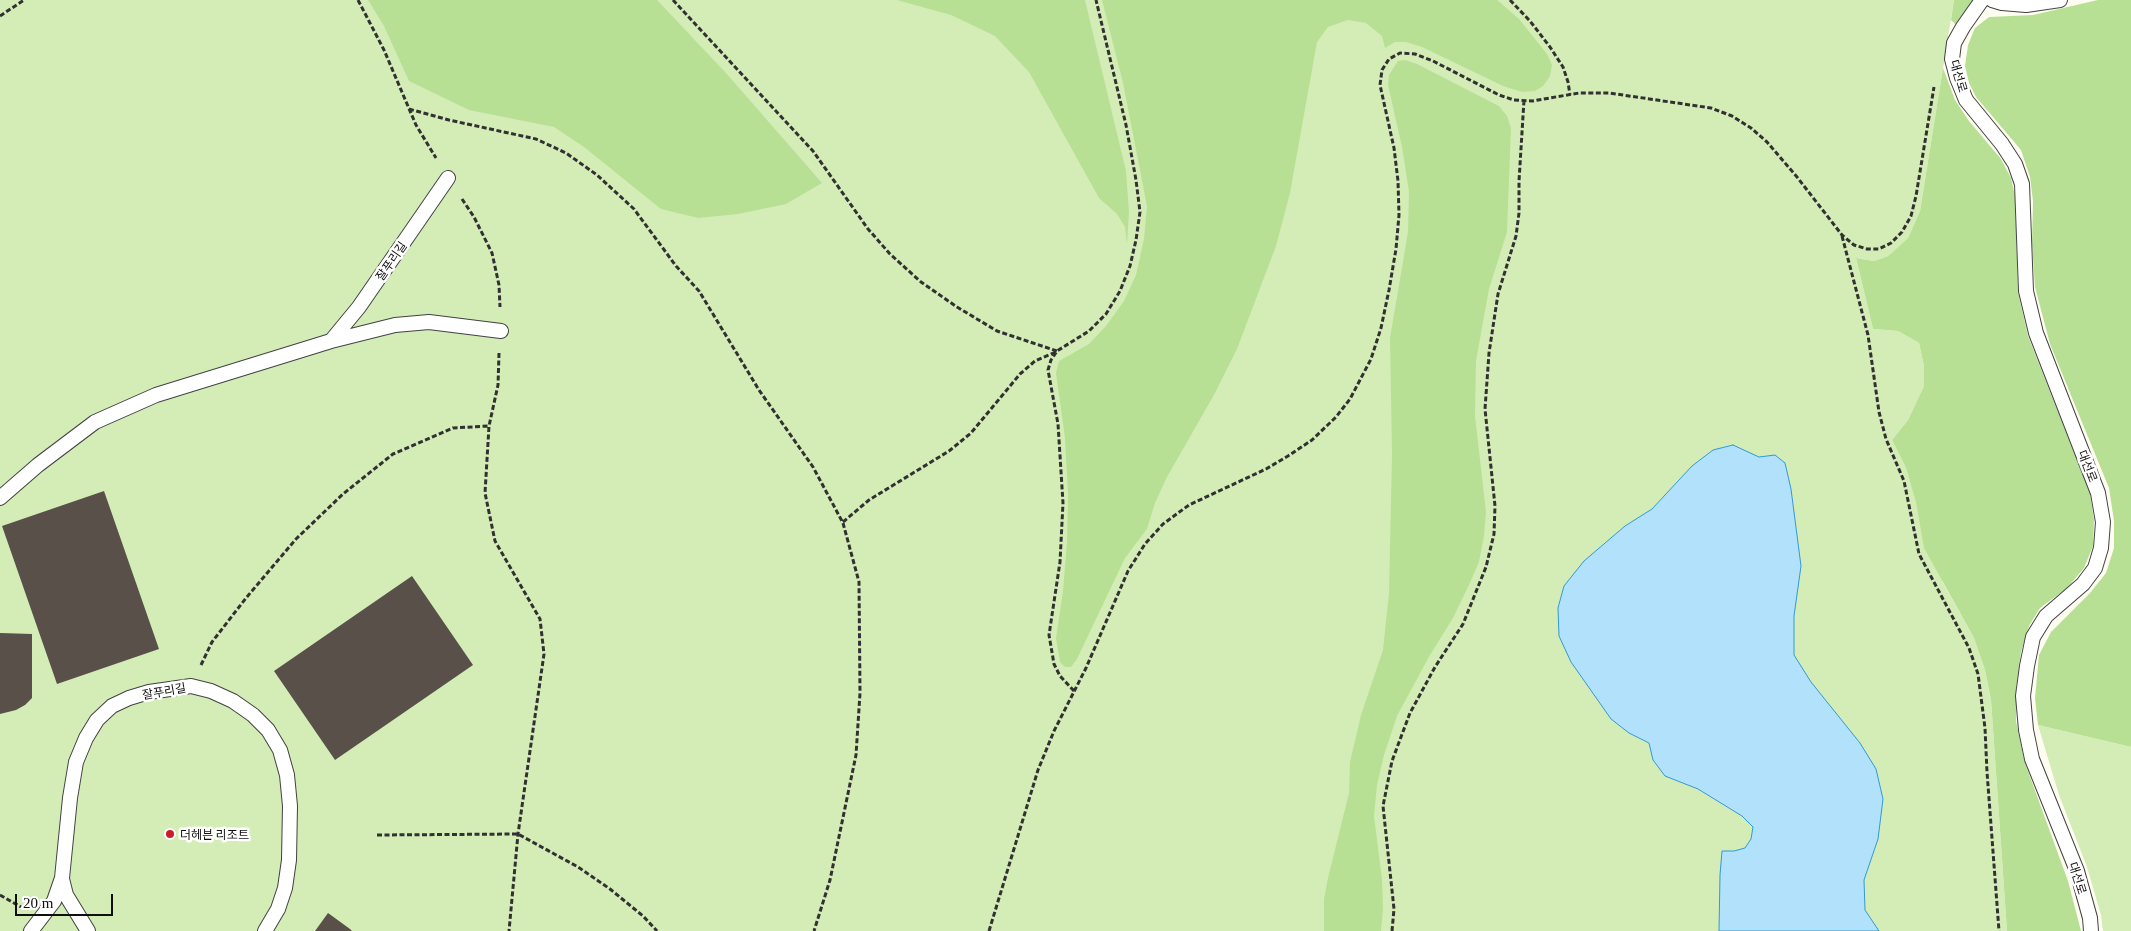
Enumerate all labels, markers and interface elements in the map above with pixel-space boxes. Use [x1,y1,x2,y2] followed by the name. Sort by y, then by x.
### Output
[1948,58,1970,94] street label: 대선로
[372,239,410,283] street label: 잘푸리길
[2075,448,2101,484] street label: 대선로
[141,680,187,702] street label: 잘푸리길
[180,827,249,841] place label: 더헤븐 리조트
[164,828,176,840] marker: 더헤븐 리조트
[2066,860,2090,896] street label: 대선로
[18,884,115,916] scale bar
[23,895,53,911] text: 20 m

